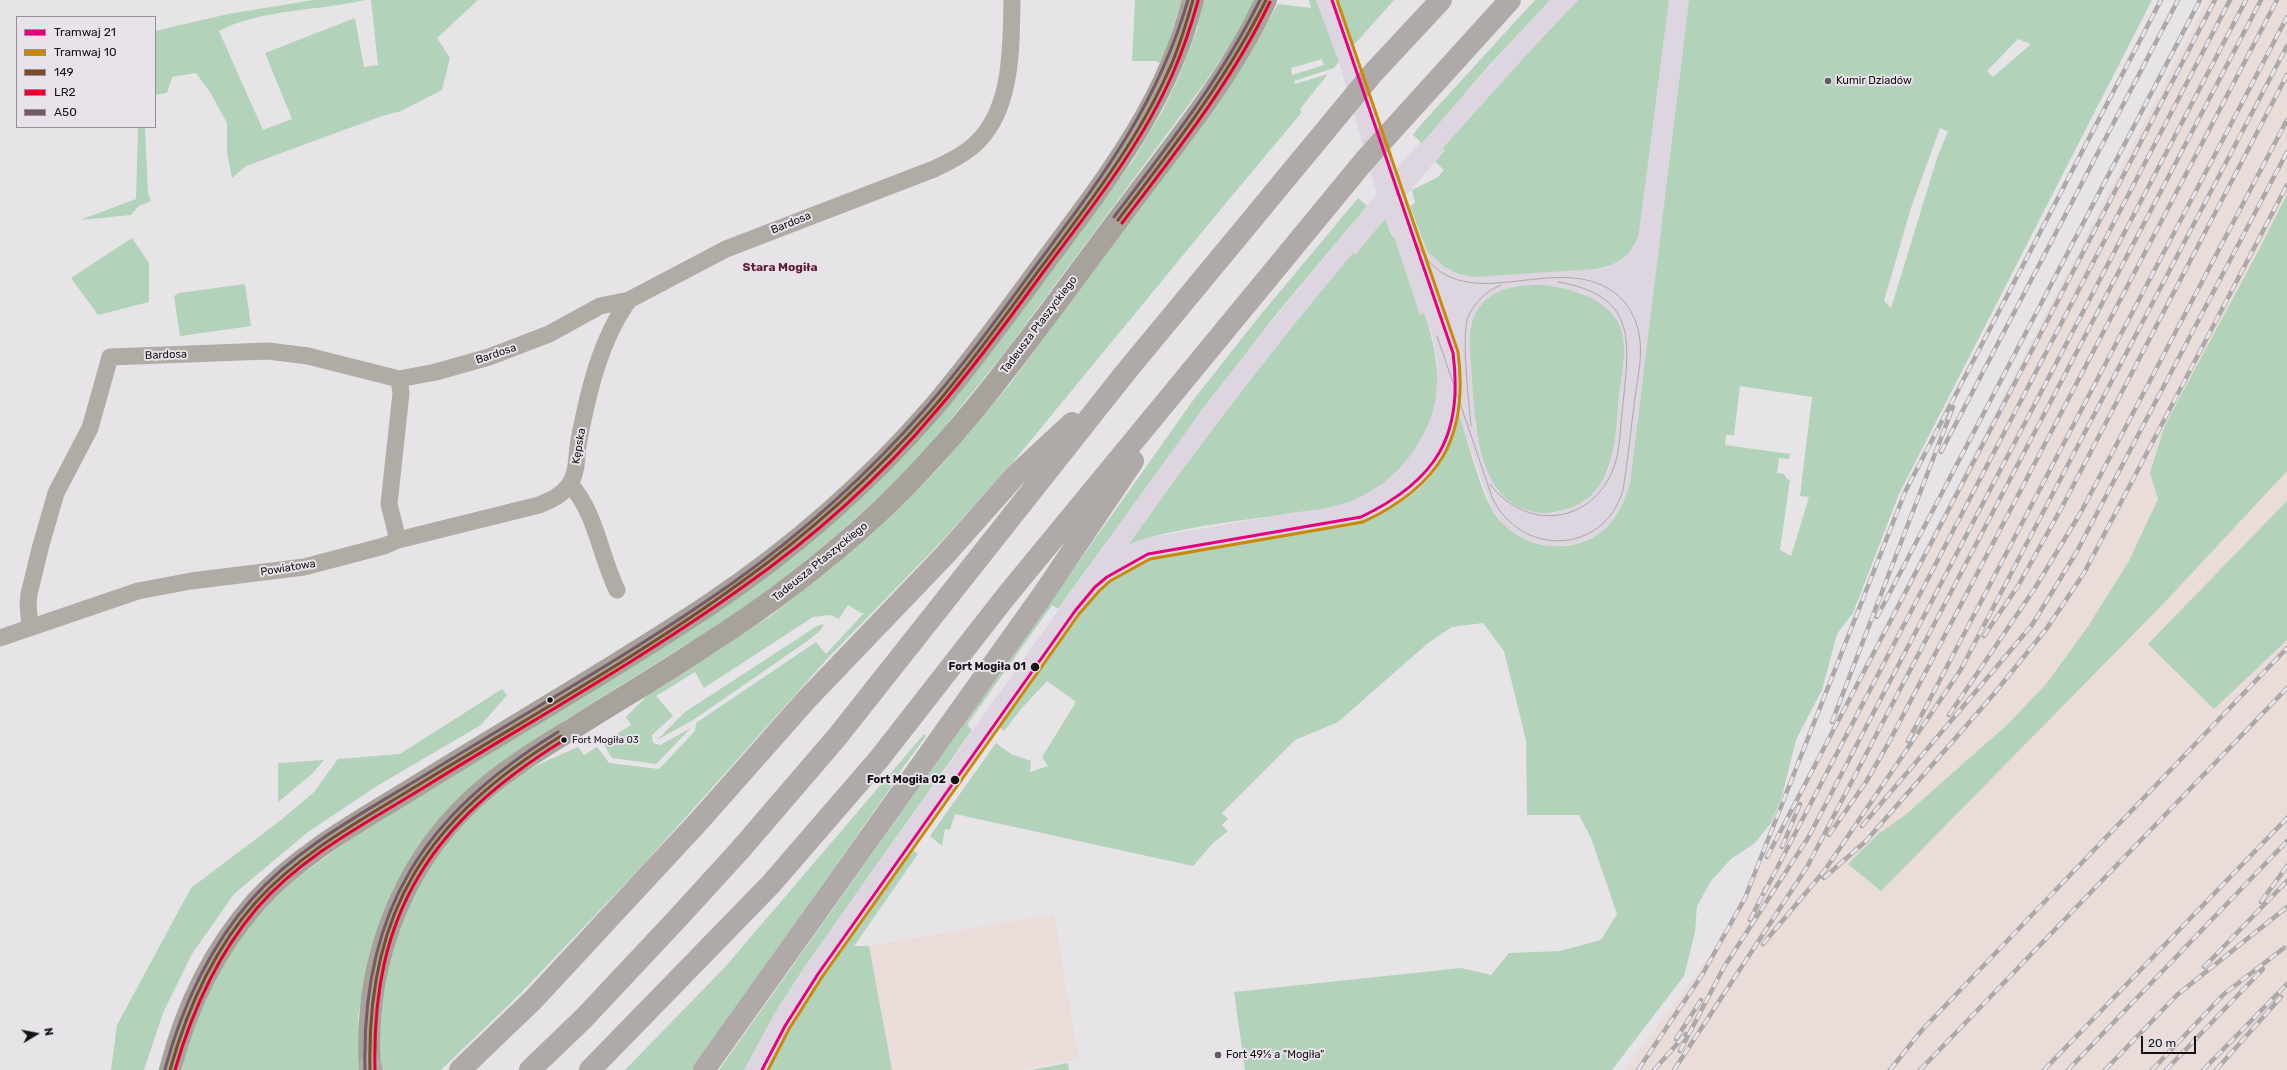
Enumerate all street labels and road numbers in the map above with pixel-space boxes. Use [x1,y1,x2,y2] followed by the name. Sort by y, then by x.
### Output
[769,209,813,237] street label: Bardosa
[998,274,1080,376] street label: Tadeusza Ptaszyckiego
[474,341,518,367] street label: Bardosa
[145,348,187,362] street label: Bardosa
[569,427,589,465] street label: Kępska
[770,520,870,604] street label: Tadeusza Ptaszyckiego
[259,557,317,579] street label: Powiatowa

